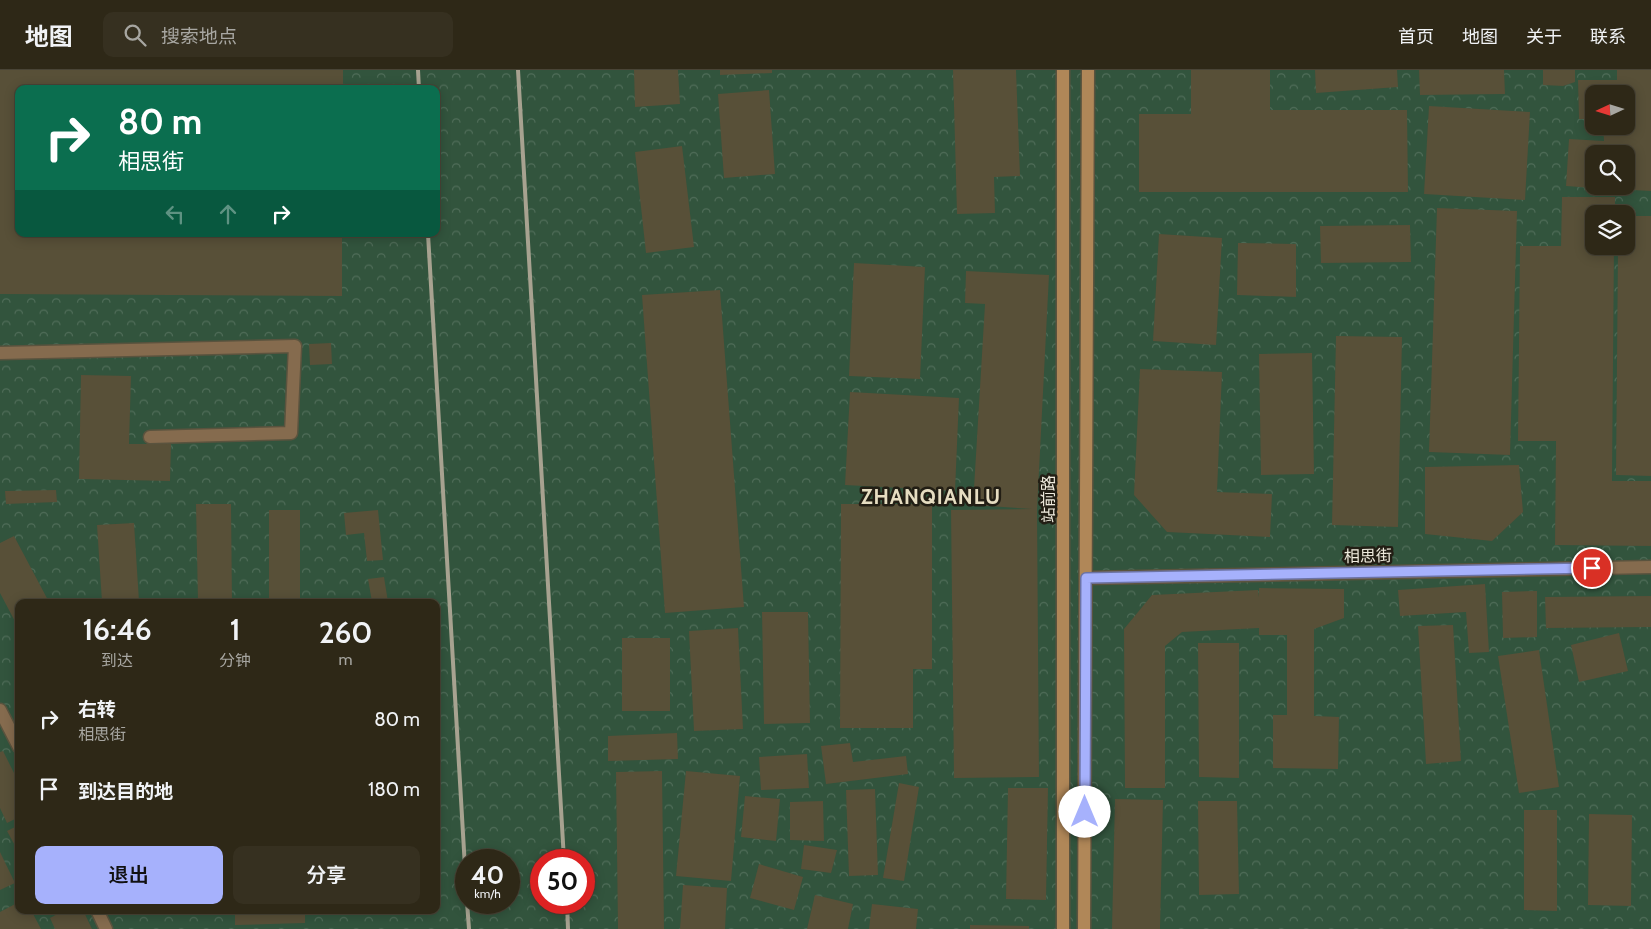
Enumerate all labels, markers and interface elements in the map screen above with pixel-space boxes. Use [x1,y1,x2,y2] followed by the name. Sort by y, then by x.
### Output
[103,12,453,57] search box
[121,21,149,49] icon: search
[25,22,73,51] text: 地图
[161,25,237,48] text: 搜索地点
[1398,26,1434,48] text: 首页
[1462,26,1498,48] text: 地图
[1526,26,1562,48] text: 关于
[1590,26,1626,48] text: 联系
[1585,85,1635,135] north arrow
[1585,85,1635,255] map controls
[118,100,202,143] text: 80 m
[35,105,100,170] icon: right
[1585,145,1635,195] button: search
[118,148,184,175] text: 相思街
[161,200,189,228] icon: left
[214,200,242,228] icon: ahead
[267,200,295,228] icon: right
[1585,205,1635,255] button: layers
[1039,475,1058,523] street label: 站前路
[861,484,1001,509] district label: ZHANQIANLU
[1344,546,1392,566] street label: 相思街
[1571,547,1613,589] pin
[1578,554,1606,582] icon: arrive
[83,611,152,648] text: 16:46
[230,611,240,648] text: 1
[319,614,372,651] text: 260
[339,650,353,669] text: m
[101,651,133,670] text: 到达
[219,651,251,670] text: 分钟
[78,698,116,721] text: 右转
[35,705,63,733] icon: right
[374,708,420,731] text: 80 m
[78,725,126,744] text: 相思街
[35,775,63,803] icon: arrive
[368,778,420,801] text: 180 m
[78,780,173,803] text: 到达目的地
[1058,785,1110,837] position arrow
[35,846,223,904] button: 退出
[233,846,420,904] button: 分享
[530,849,595,914] speed limit sign: 50
[471,860,504,890] text: 40
[474,886,501,901] text: km/h

